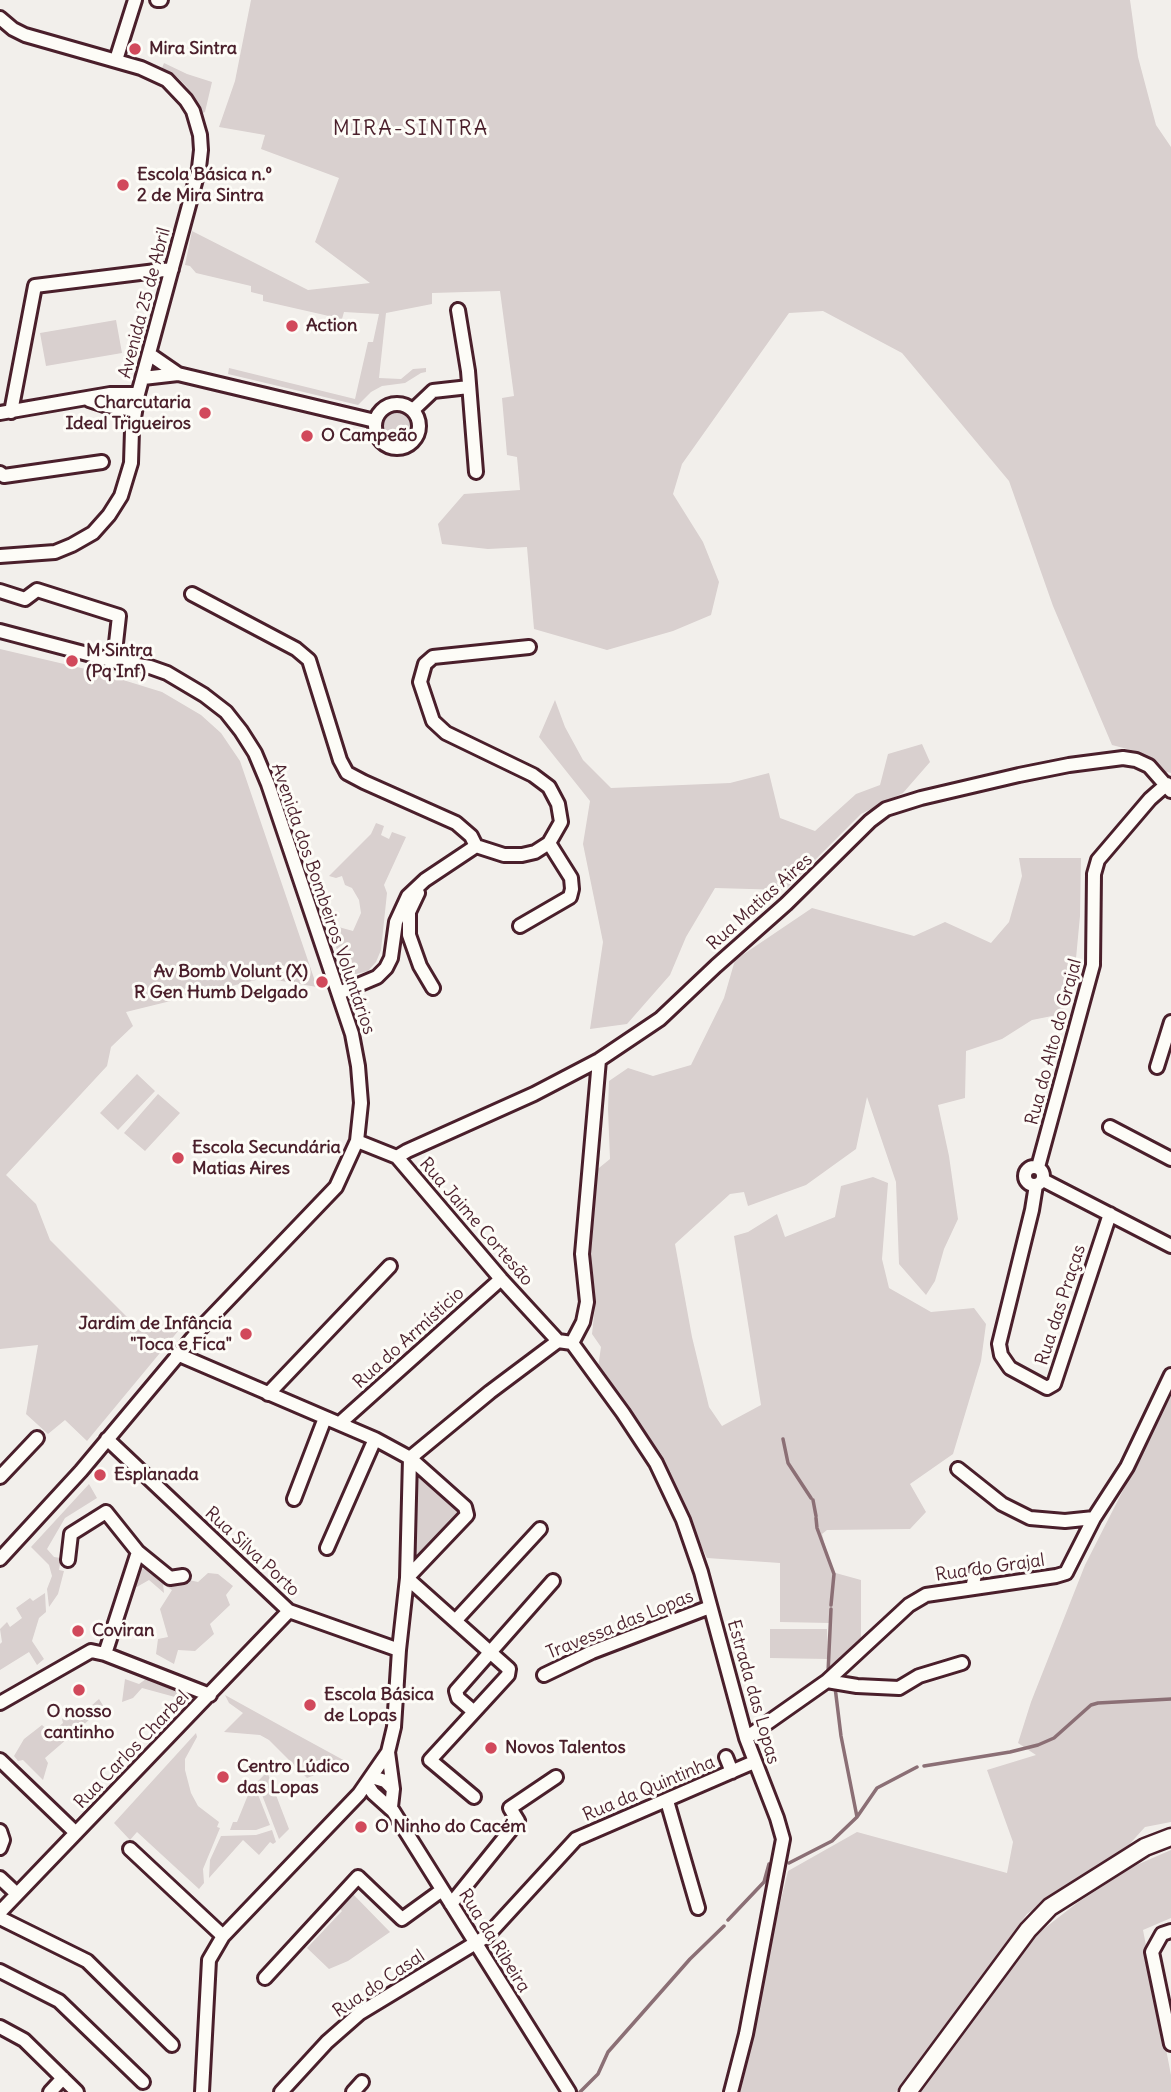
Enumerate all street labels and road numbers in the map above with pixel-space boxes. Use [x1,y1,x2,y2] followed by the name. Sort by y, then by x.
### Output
[114,225,176,381] street label: Avenida 25 de Abril
[266,761,380,1037] street label: Avenida dos Bombeiros Voluntários
[703,849,817,955] street label: Rua Matias Aires
[1021,957,1087,1127] street label: Rua do Alto do Grajal
[414,1154,538,1290] street label: Rua Jaime Cortesão
[1031,1242,1091,1368] street label: Rua das Praças
[349,1283,469,1393] street label: Rua do Armísticio
[200,1503,304,1601] street label: Rua Silva Porto
[934,1550,1046,1586] street label: Rua do Grajal
[543,1586,697,1664] street label: Travessa das Lopas
[722,1617,784,1767] street label: Estrada das Lopas
[70,1686,194,1814] street label: Rua Carlos Charbel
[580,1752,718,1826] street label: Rua da Quintinha
[454,1885,534,1997] street label: Rua da Ribeira
[329,1945,429,2023] street label: Rua do Casal

